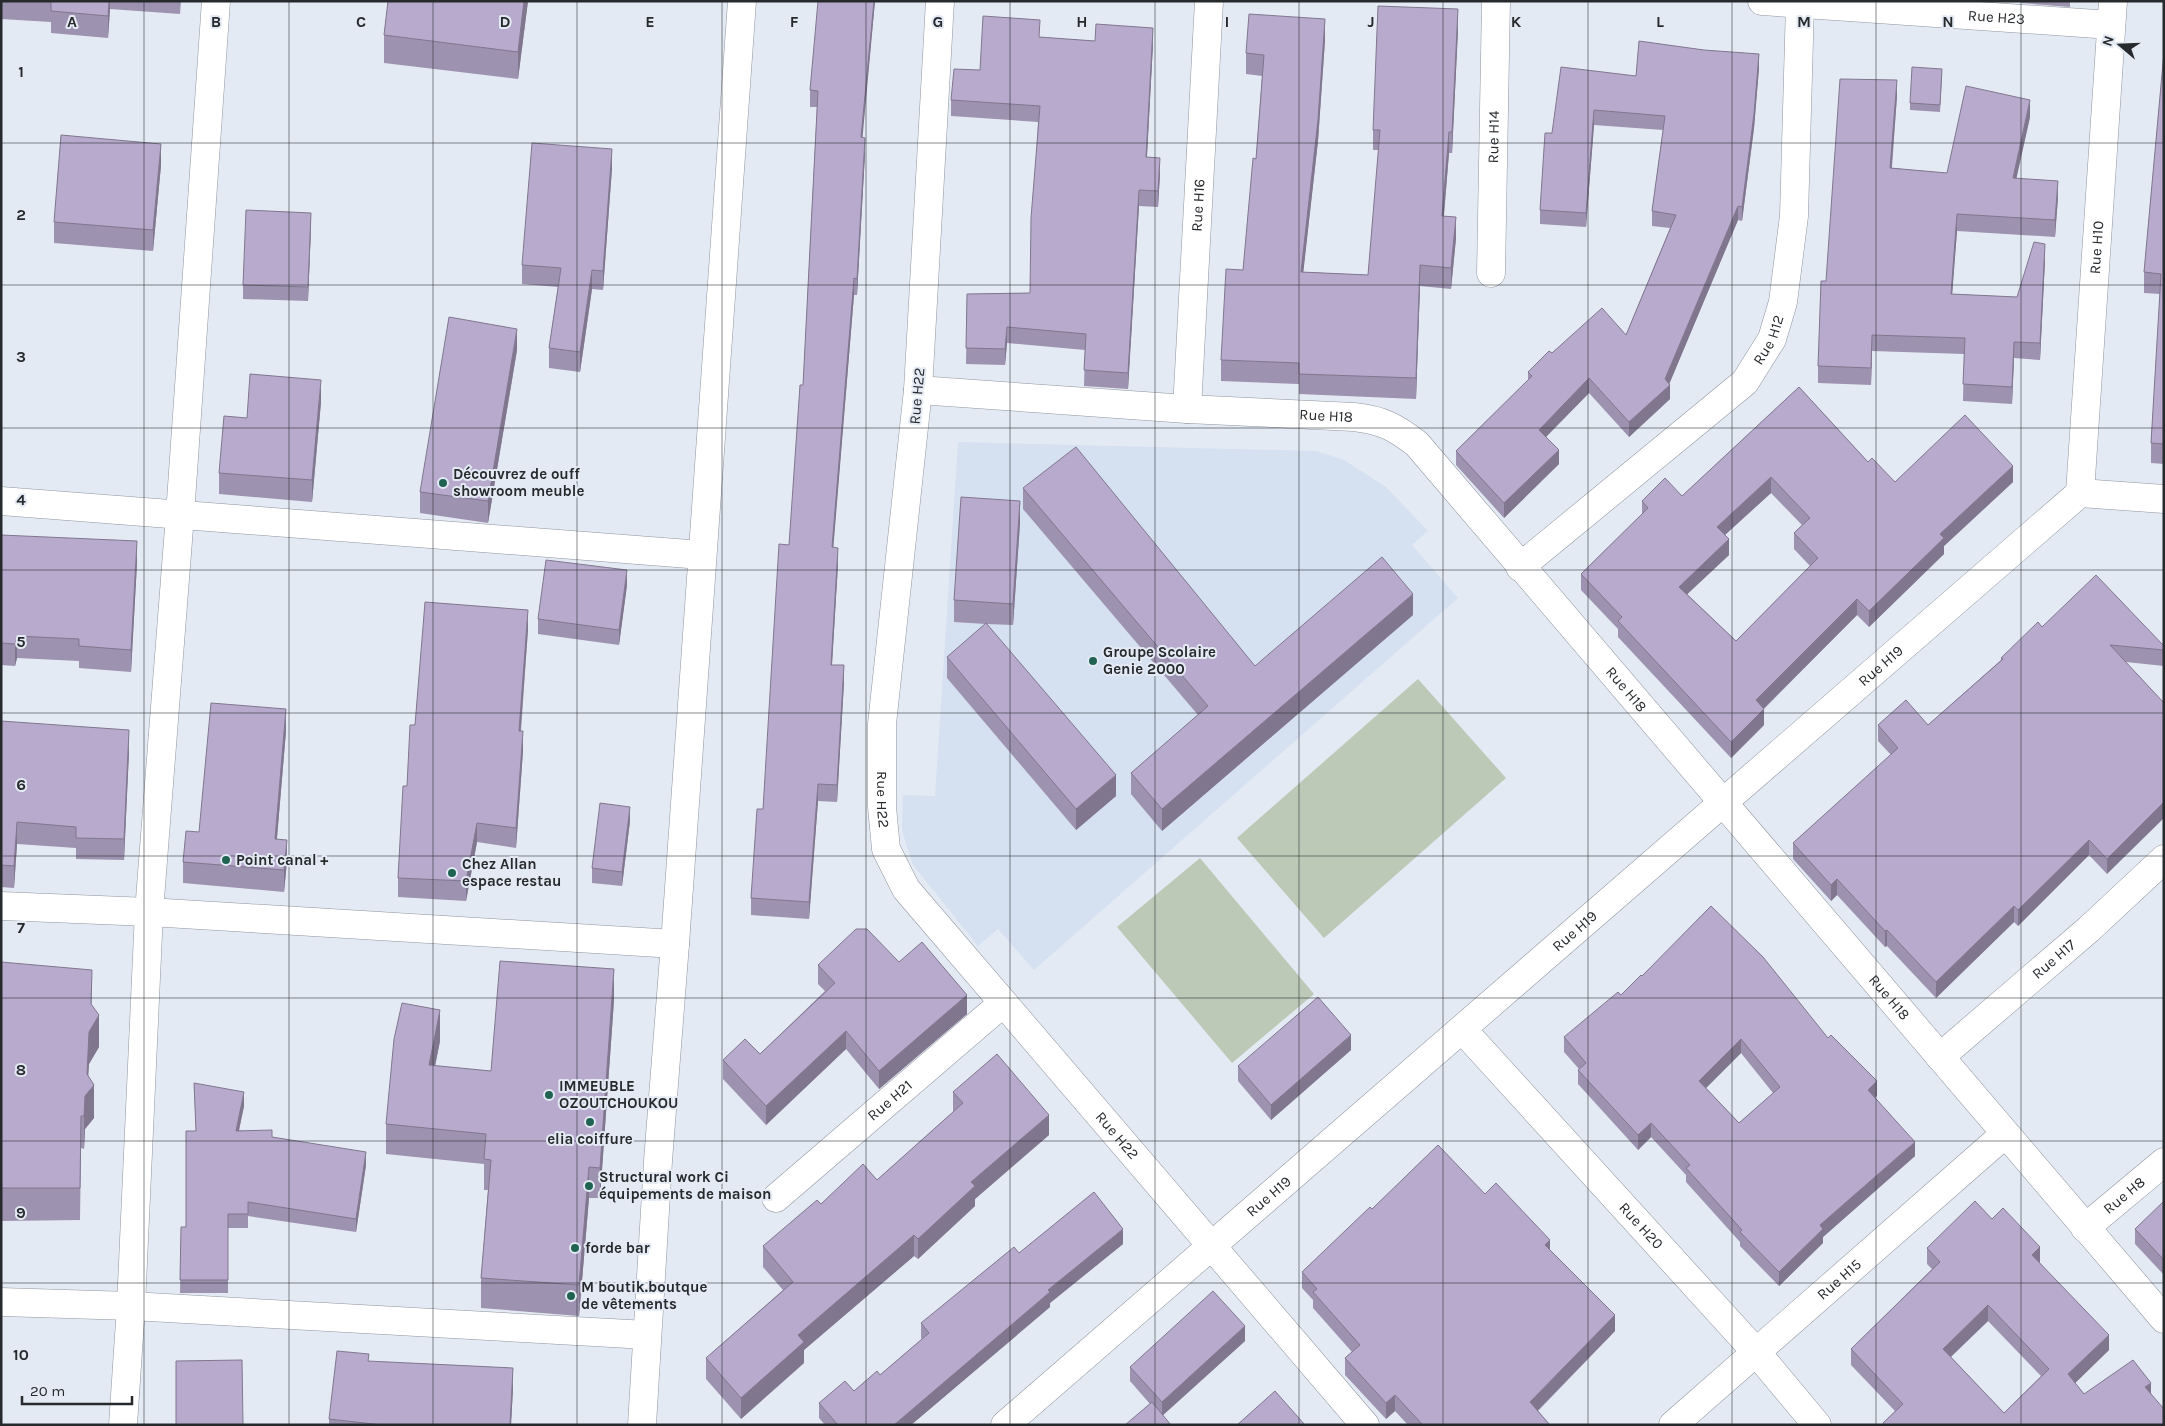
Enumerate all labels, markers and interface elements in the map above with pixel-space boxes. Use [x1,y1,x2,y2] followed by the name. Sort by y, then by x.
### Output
[1967,6,2026,28] street label: Rue H23
[67,12,77,31] text: A
[211,12,221,31] text: B
[356,12,366,31] text: C
[500,12,511,31] text: D
[645,12,655,31] text: E
[790,12,799,31] text: F
[933,12,943,31] text: G
[1076,12,1088,31] text: H
[1225,12,1229,31] text: I
[1367,12,1375,31] text: J
[1511,12,1522,31] text: K
[1656,12,1664,31] text: L
[1797,12,1811,31] text: M
[1942,12,1954,31] text: N
[2095,20,2145,70] north arrow
[2099,33,2118,48] text: N
[18,62,24,81] text: 1
[1484,110,1503,164] street label: Rue H14
[1188,178,1208,232] street label: Rue H16
[16,205,26,224] text: 2
[2086,220,2107,275] street label: Rue H10
[1749,313,1788,368] street label: Rue H12
[16,347,26,366] text: 3
[906,367,928,425] street label: Rue H22
[1299,405,1353,426] street label: Rue H18
[453,465,584,500] place label: Découvrez de ouff showroom meuble
[437,477,449,489] marker: Découvrez de ouff showroom meuble
[16,490,26,509] text: 4
[16,632,26,651] text: 5
[1855,642,1907,690] street label: Rue H19
[1103,643,1216,678] place label: Groupe Scolaire Genie 2000
[1087,655,1099,667] marker: Groupe Scolaire Genie 2000
[1602,663,1651,716] street label: Rue H18
[873,771,893,829] street label: Rue H22
[16,775,26,794] text: 6
[236,851,328,869] place label: Point canal +
[220,854,232,866] marker: Point canal +
[462,855,561,890] place label: Chez Allan espace restau
[446,867,458,879] marker: Chez Allan espace restau
[1549,907,1601,955] street label: Rue H19
[17,918,25,937] text: 7
[2028,936,2079,983] street label: Rue H17
[1865,971,1914,1024] street label: Rue H18
[16,1060,26,1079] text: 8
[864,1076,916,1124] street label: Rue H21
[559,1077,678,1112] place label: IMMEUBLE OZOUTCHOUKOU
[543,1089,555,1101] marker: IMMEUBLE OZOUTCHOUKOU
[1092,1108,1142,1163] street label: Rue H22
[584,1116,596,1128] marker: elia coiffure
[547,1130,633,1148] place label: elia coiffure
[599,1168,771,1203] place label: Structural work Ci équipements de maison
[1243,1172,1295,1221] street label: Rue H19
[2100,1173,2149,1218] street label: Rue H8
[583,1180,595,1192] marker: Structural work Ci équipements de maison
[1615,1198,1667,1253] street label: Rue H20
[16,1203,26,1222] text: 9
[585,1239,650,1257] place label: forde bar
[569,1242,581,1254] marker: forde bar
[1813,1255,1865,1304] street label: Rue H15
[581,1278,708,1313] place label: M boutik.boutque de vêtements
[565,1290,577,1302] marker: M boutik.boutque de vêtements
[13,1345,29,1364] text: 10
[22,1374,132,1406] scale bar
[30,1382,65,1400] text: 20 m

